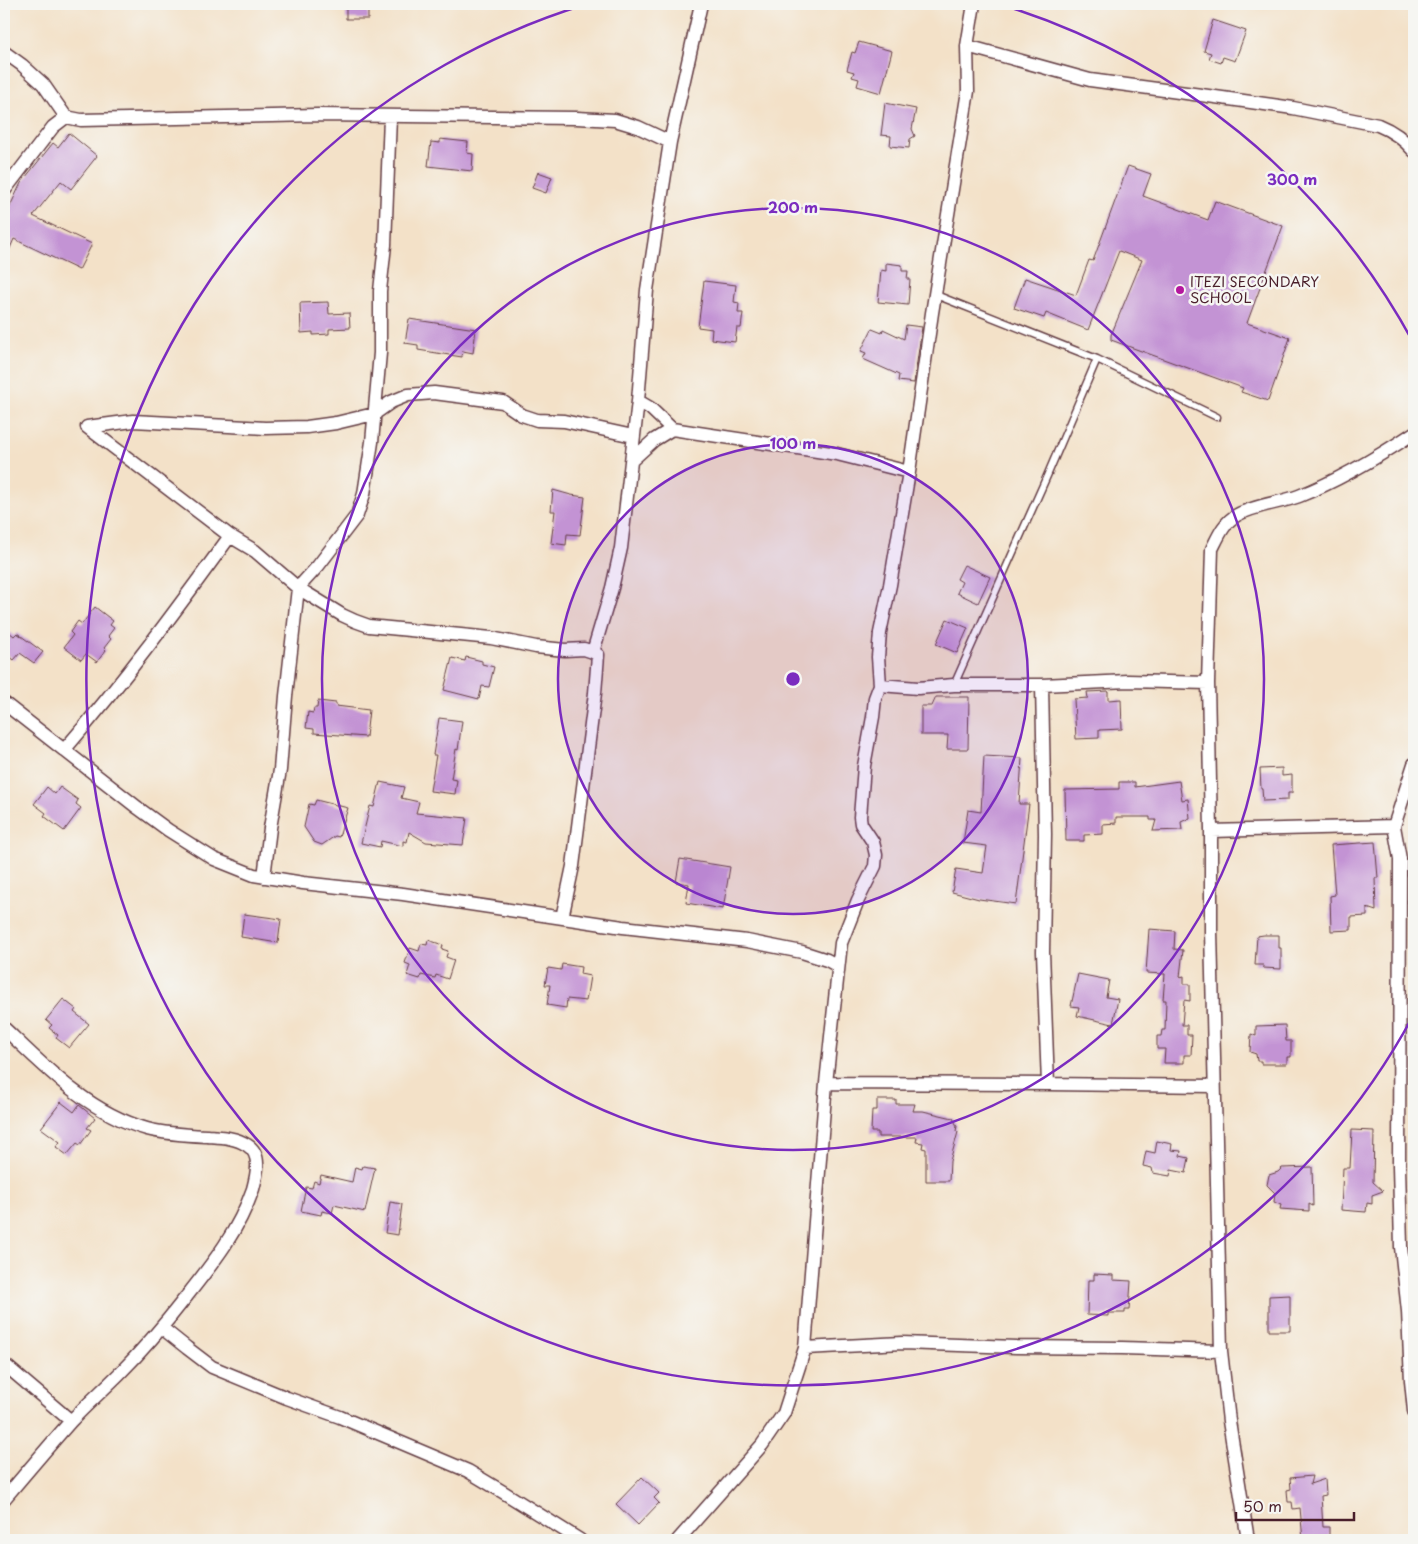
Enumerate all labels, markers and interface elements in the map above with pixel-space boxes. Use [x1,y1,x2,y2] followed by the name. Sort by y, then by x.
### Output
[1267,167,1317,190] text: 300 m
[768,195,818,218] text: 200 m
[1190,271,1319,308] place label: ITEZI SECONDARY SCHOOL
[1174,284,1186,296] marker: ITEZI SECONDARY SCHOOL
[770,431,816,454] text: 100 m
[784,670,802,688] centre of rings
[1236,1489,1353,1521] scale bar
[1243,1494,1282,1517] text: 50 m

